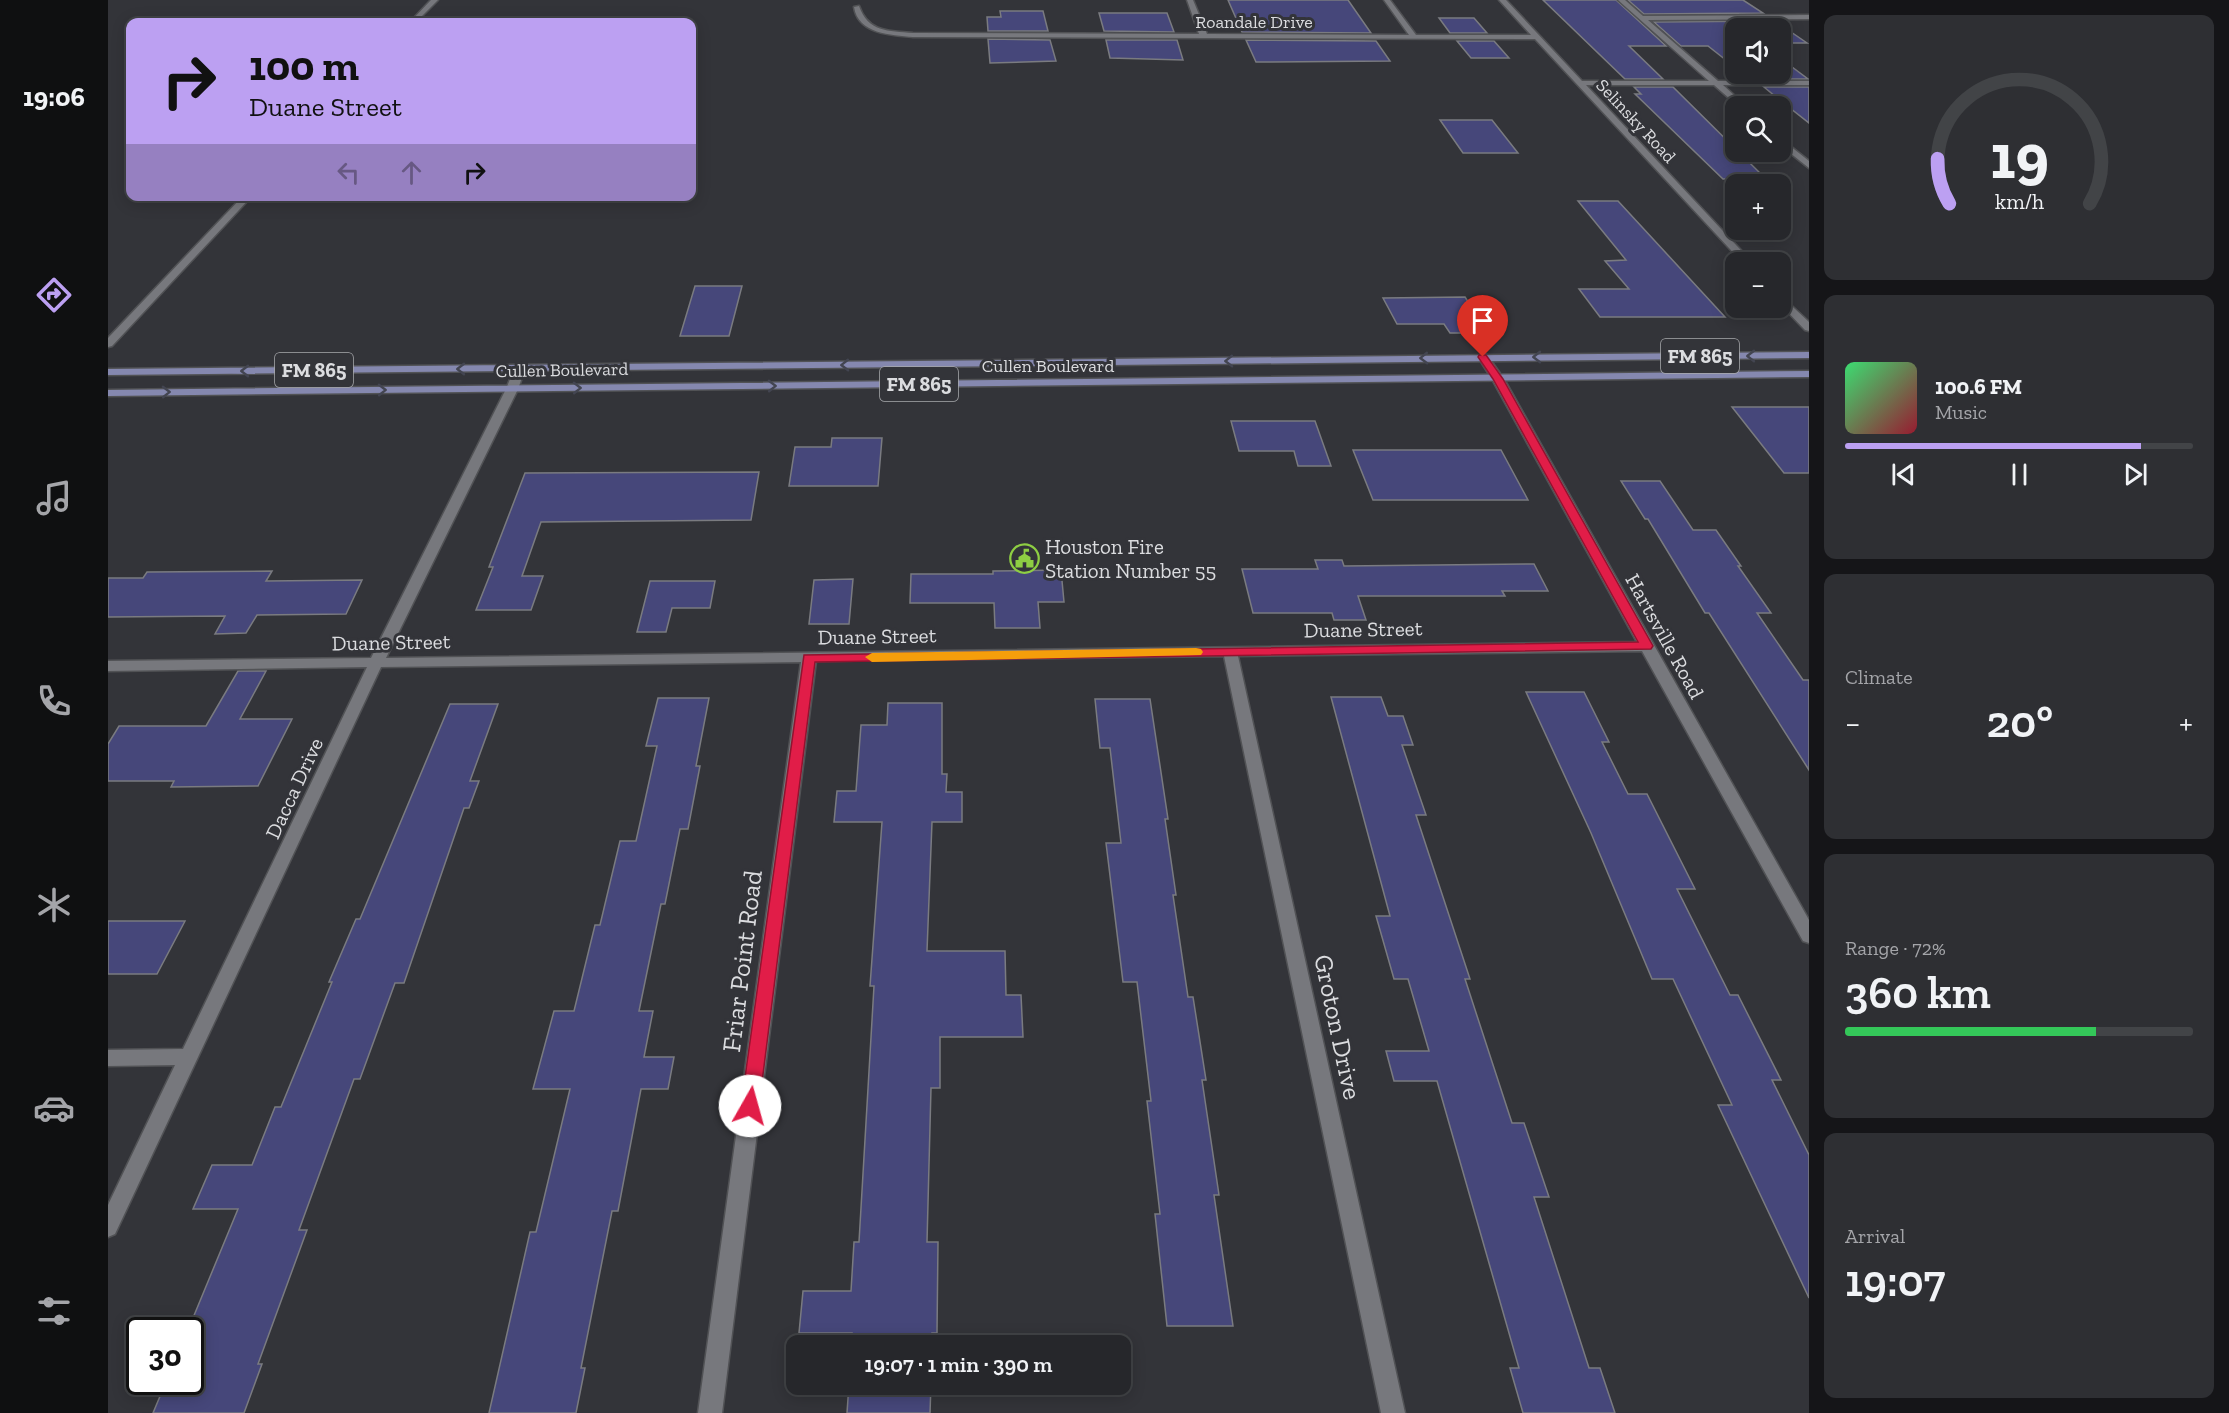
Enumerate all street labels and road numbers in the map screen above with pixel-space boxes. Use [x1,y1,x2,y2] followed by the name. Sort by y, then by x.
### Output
[1195,11,1313,33] street label: Roandale Drive
[1591,74,1681,168] street label: Selinsky Road
[1661,339,1739,373] road number: FM 865
[275,353,353,387] road number: FM 865
[982,355,1114,377] street label: Cullen Boulevard
[496,358,629,382] street label: Cullen Boulevard
[880,367,958,401] road number: FM 865
[1620,569,1710,703] street label: Hartsville Road
[1303,615,1423,643] street label: Duane Street
[817,622,937,650] street label: Duane Street
[331,628,451,656] street label: Duane Street
[260,733,328,842] street label: Dacca Drive
[715,868,769,1054] street label: Friar Point Road
[1307,952,1369,1102] street label: Groton Drive

